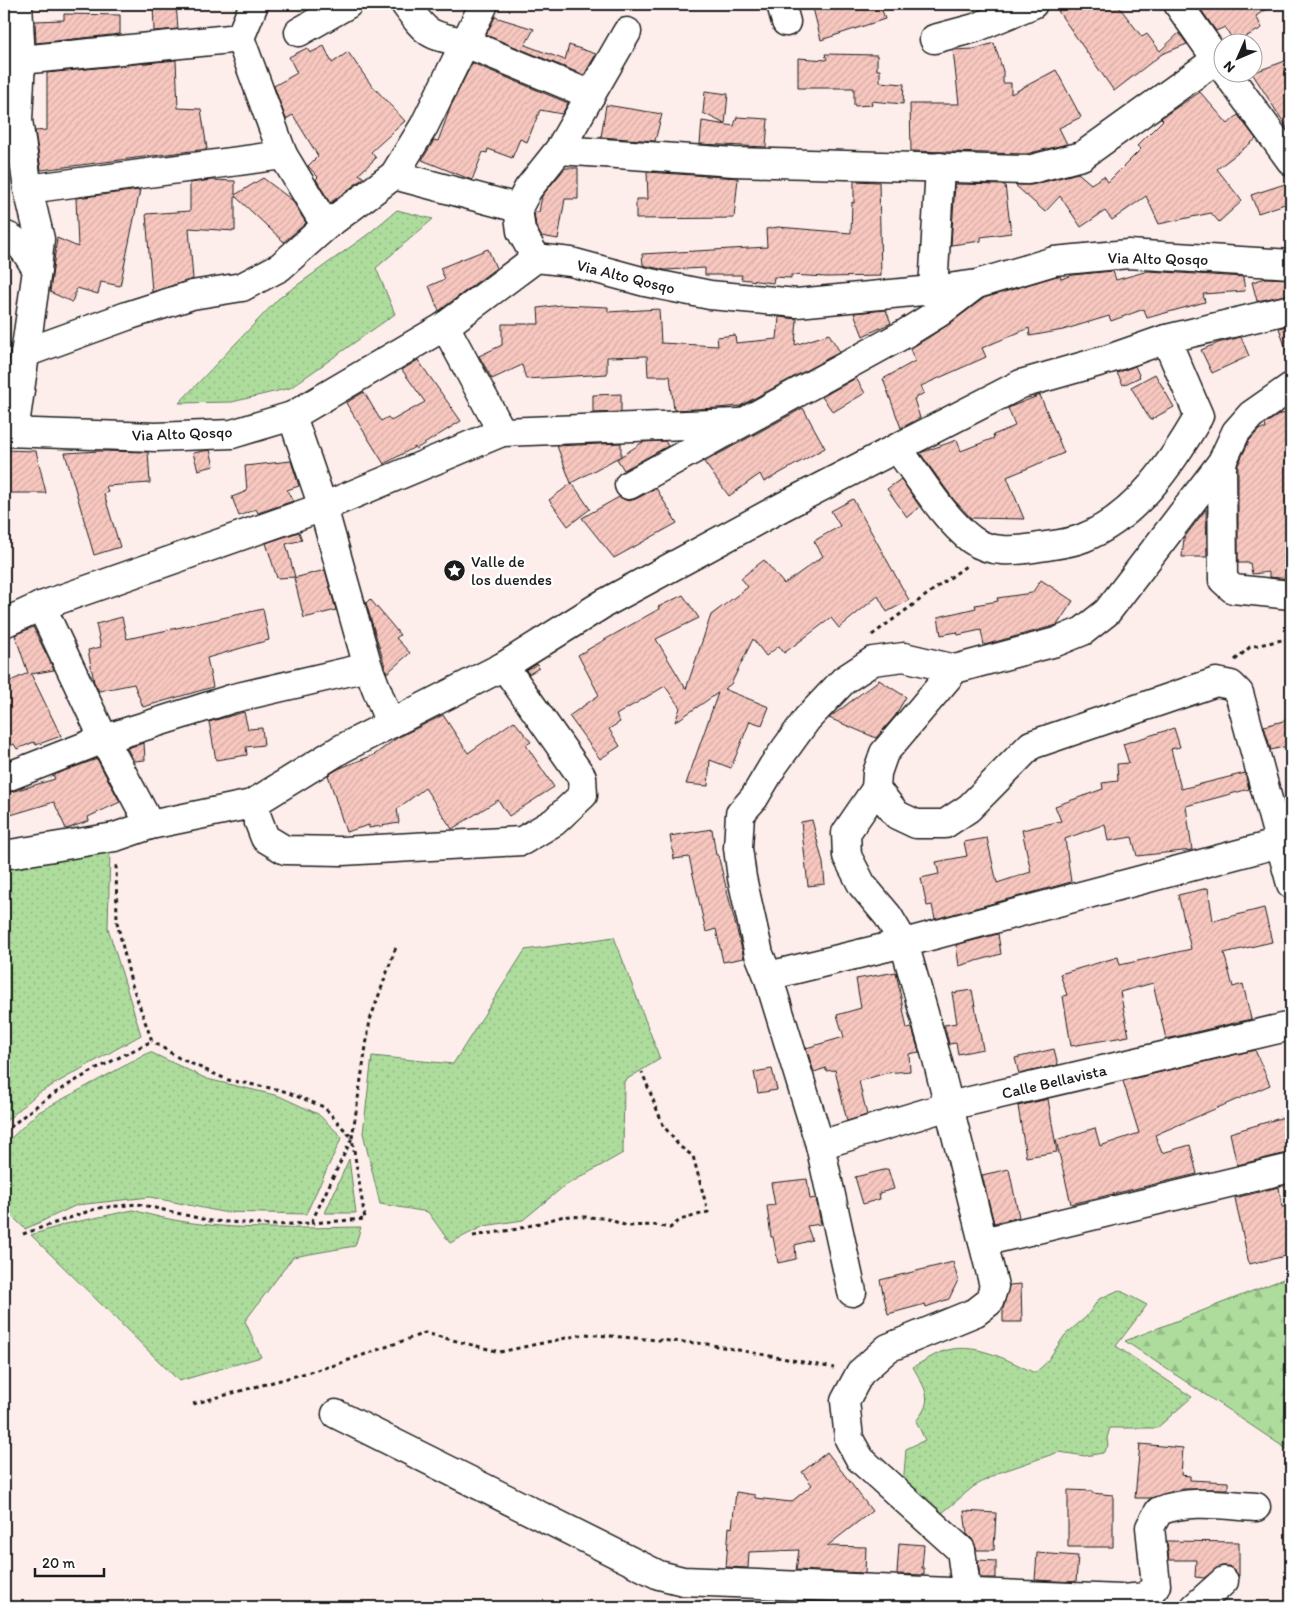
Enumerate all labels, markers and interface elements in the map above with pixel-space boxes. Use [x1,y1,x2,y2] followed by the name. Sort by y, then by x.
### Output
[1212,32,1262,82] north arrow
[1220,57,1239,76] text: N
[1108,248,1208,269] street label: Via Alto Qosqo
[575,255,677,298] street label: Via Alto Qosqo
[131,422,233,445] street label: Via Alto Qosqo
[471,552,552,589] place label: Valle de los duendes
[443,558,467,582] place icon: Valle de los duendes
[1000,1060,1109,1103] street label: Calle Bellavista
[35,1546,104,1578] scale bar
[42,1554,76,1572] text: 20 m

